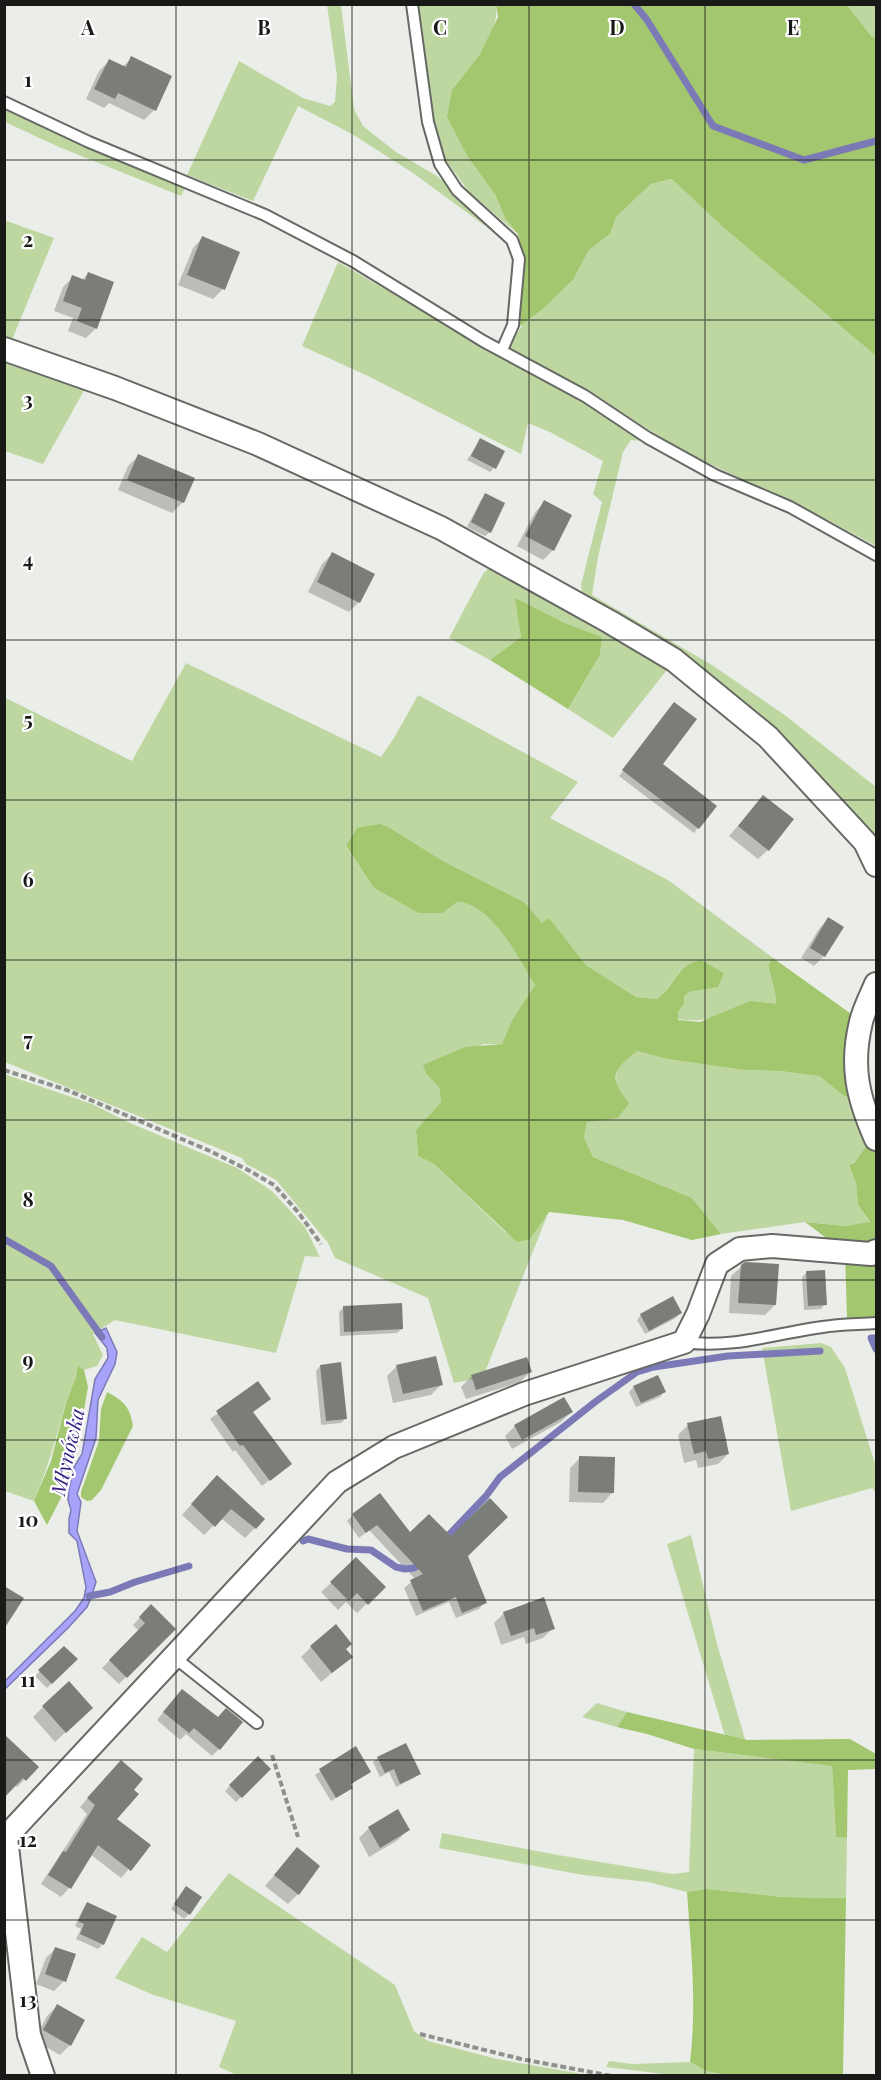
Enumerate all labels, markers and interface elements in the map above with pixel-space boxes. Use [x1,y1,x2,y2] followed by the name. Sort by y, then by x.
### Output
[80,13,95,40] text: A
[257,13,271,40] text: B
[433,13,447,40] text: C
[609,13,625,40] text: D
[787,13,799,40] text: E
[24,65,32,92] text: 1
[23,225,33,252] text: 2
[23,385,33,412] text: 3
[23,545,33,572] text: 4
[23,705,33,732] text: 5
[22,865,34,892] text: 6
[23,1025,33,1052] text: 7
[22,1185,34,1212] text: 8
[22,1345,34,1372] text: 9
[43,1405,90,1499] water label: Młynówka
[18,1505,38,1532] text: 10
[20,1665,36,1692] text: 11
[19,1825,37,1852] text: 12
[19,1985,37,2012] text: 13

